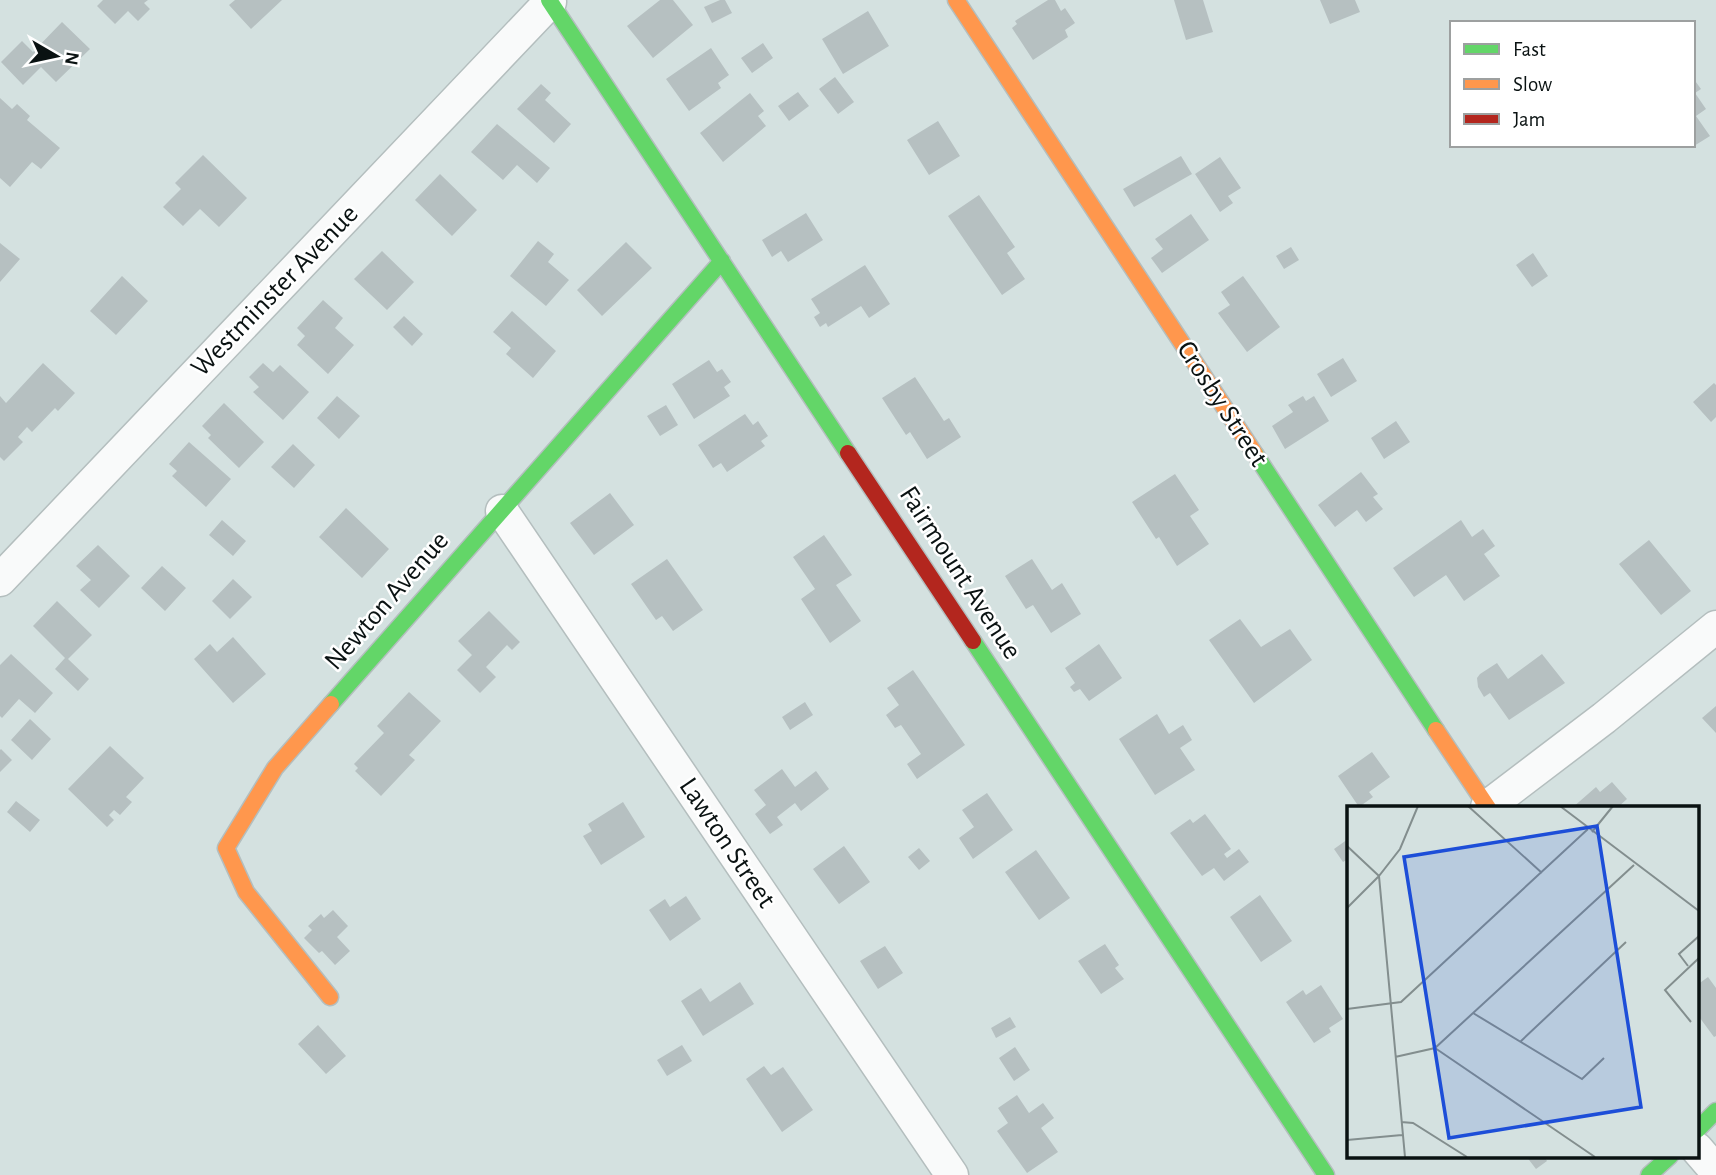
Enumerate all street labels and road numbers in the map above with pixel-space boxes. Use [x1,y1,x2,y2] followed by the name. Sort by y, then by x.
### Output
[186,200,364,382] street label: Westminster Avenue
[1171,336,1273,472] street label: Crosby Street
[894,482,1026,664] street label: Fairmount Avenue
[320,527,454,675] street label: Newton Avenue
[673,773,781,913] street label: Lawton Street

